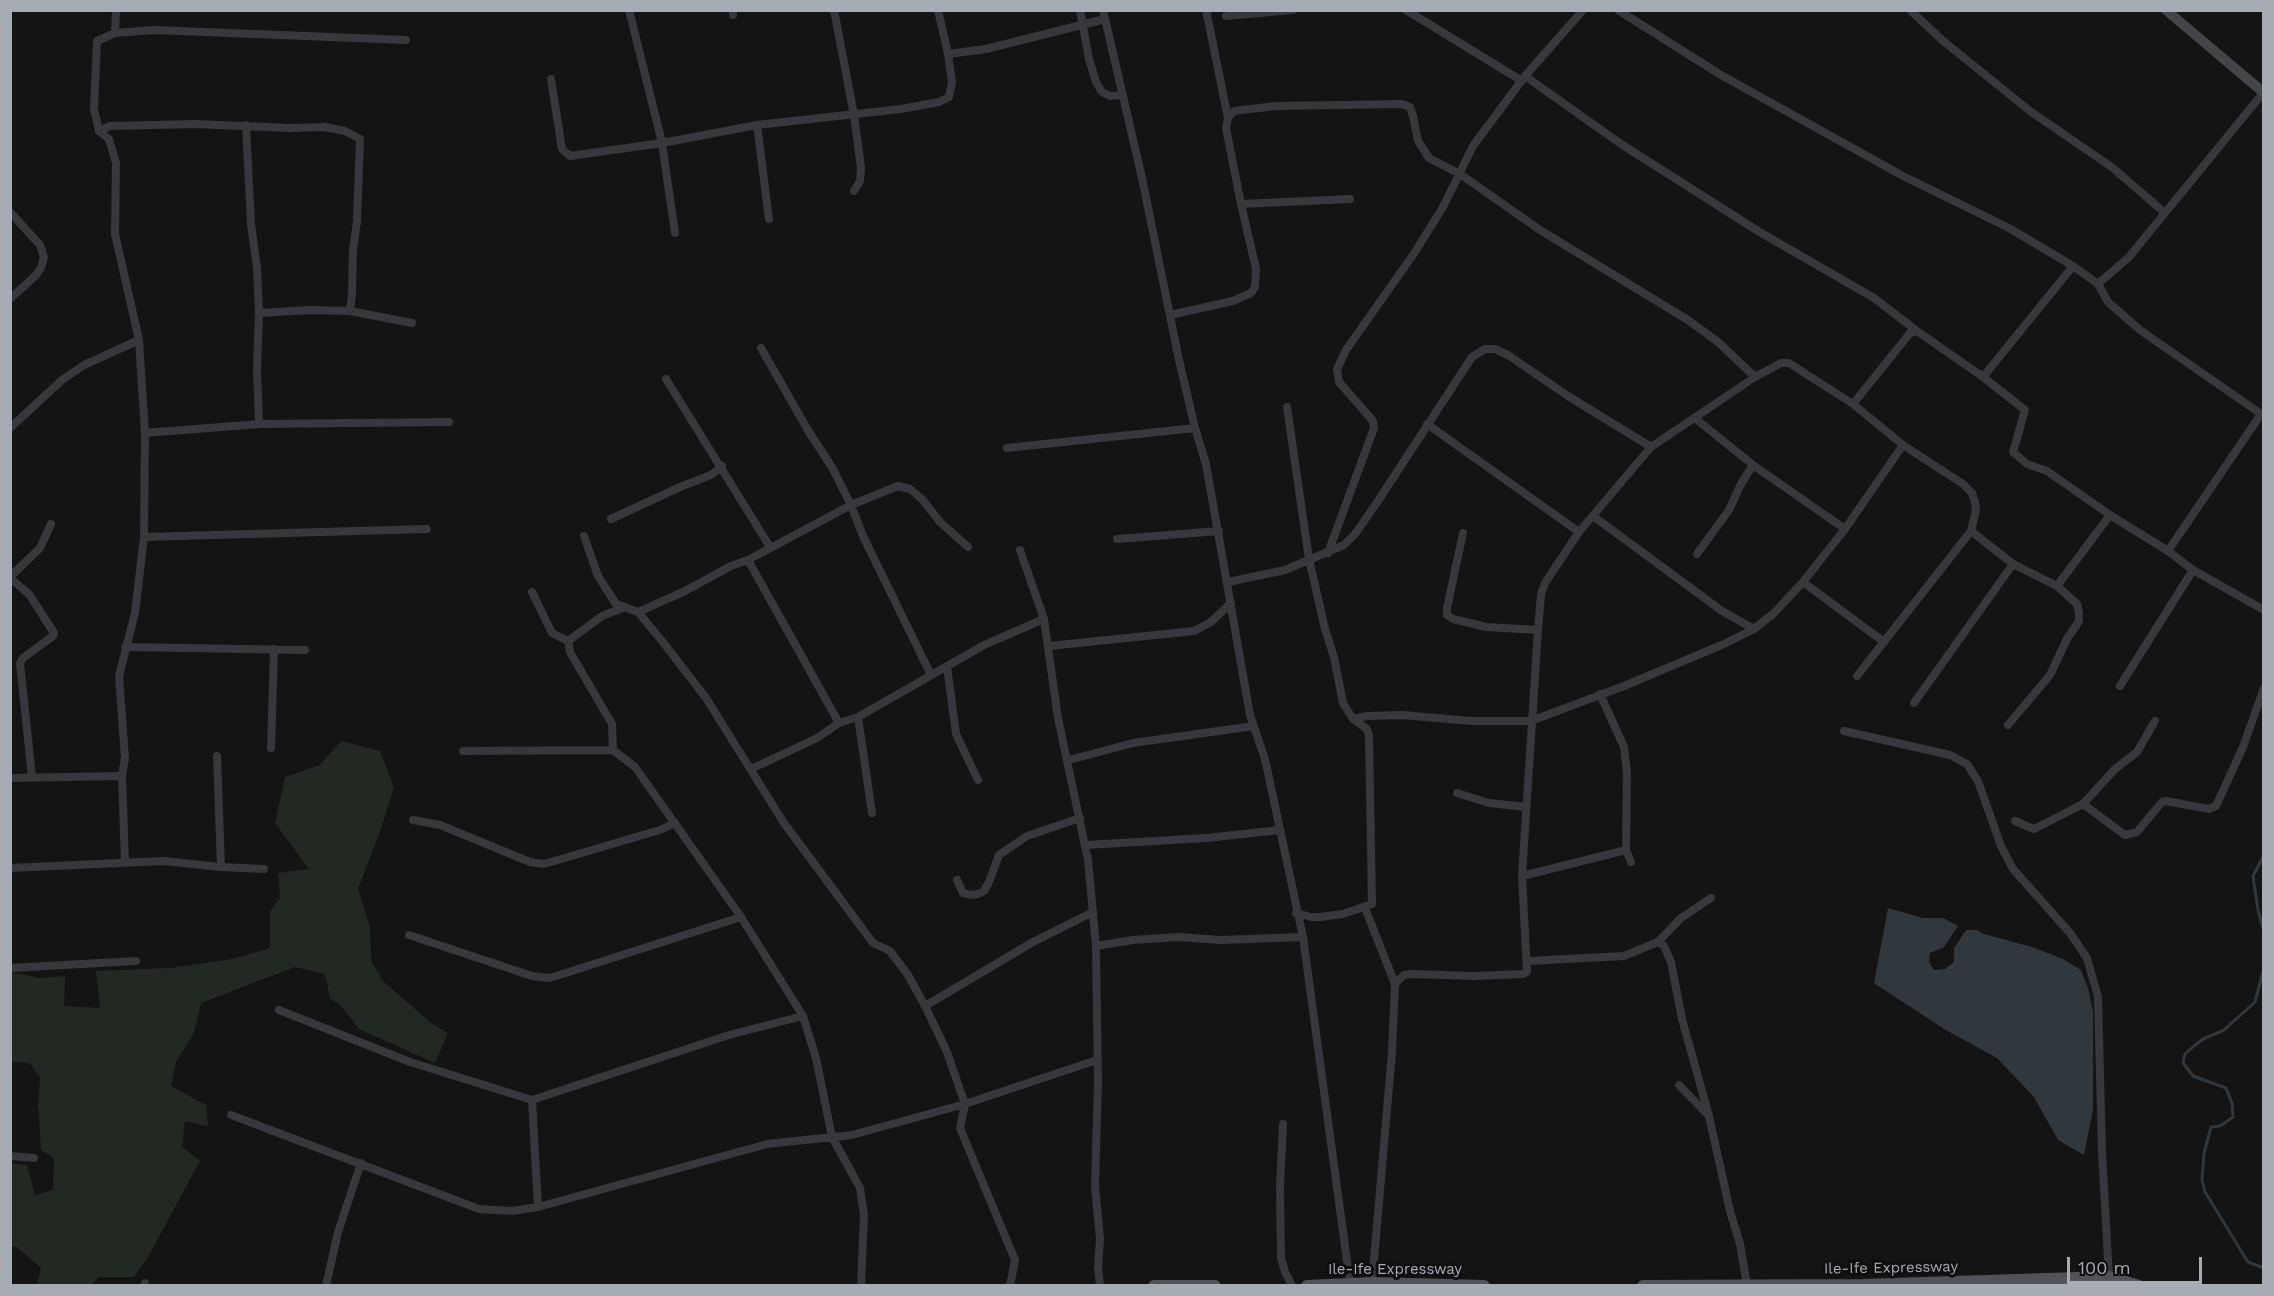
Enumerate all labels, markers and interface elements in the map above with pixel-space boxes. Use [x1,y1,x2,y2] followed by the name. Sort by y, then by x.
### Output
[2070,1245,2205,1283] scale bar
[2078,1257,2131,1278] text: 100 m
[1824,1258,1958,1278] street label: Ile-Ife Expressway
[1328,1261,1462,1279] street label: Ile-Ife Expressway

